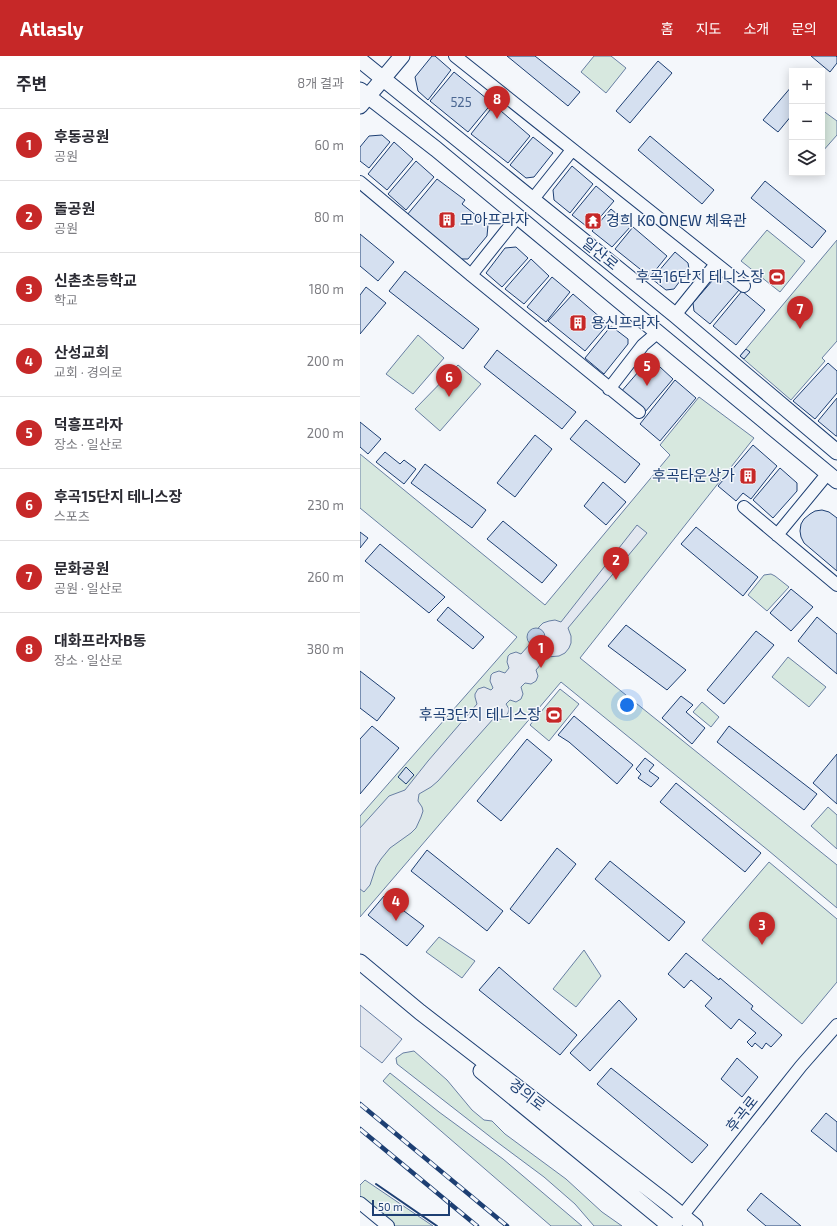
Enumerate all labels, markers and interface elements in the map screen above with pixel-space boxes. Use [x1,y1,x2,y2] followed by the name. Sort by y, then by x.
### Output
[20,17,84,40] text: Atlasly
[661,20,674,37] text: 홈
[696,20,721,37] text: 지도
[743,20,769,37] text: 소개
[791,20,817,37] text: 문의
[789,68,825,176] map controls
[789,68,825,104] button: +
[16,73,47,93] text: 주변
[297,75,344,91] text: 8개 결과
[484,86,510,119] pin: 8
[450,94,472,110] house number: 525
[789,104,825,140] button: −
[54,127,109,145] text: 후동공원
[26,137,32,153] text: 1
[314,137,344,153] text: 60 m
[789,140,825,176] button: layers
[54,148,78,164] text: 공원
[54,199,95,217] text: 돌공원
[25,209,33,225] text: 2
[314,209,344,225] text: 80 m
[437,210,457,230] building icon: 모아프라자
[460,210,529,228] place label: 모아프라자
[583,211,603,231] temple icon: 경희 KO ONEW 체육관
[606,211,747,229] place label: 경희 KO ONEW 체육관
[54,220,78,236] text: 공원
[579,233,622,273] street label: 일산로
[636,267,764,285] place label: 후곡16단지 테니스장
[767,267,787,287] sports icon: 후곡16단지 테니스장
[54,271,137,289] text: 신촌초등학교
[25,281,33,297] text: 3
[309,281,344,297] text: 180 m
[54,292,78,308] text: 학교
[787,296,813,329] pin: 7
[568,313,588,333] building icon: 용신프라자
[591,313,660,331] place label: 용신프라자
[54,343,109,361] text: 산성교회
[25,353,33,369] text: 4
[307,353,344,369] text: 200 m
[634,353,660,386] pin: 5
[54,364,123,380] text: 교회 · 경의로
[436,364,462,397] pin: 6
[54,415,123,433] text: 덕흥프라자
[25,425,33,441] text: 5
[307,425,344,441] text: 200 m
[54,436,123,452] text: 장소 · 일산로
[652,466,735,484] place label: 후곡타운상가
[738,466,758,486] building icon: 후곡타운상가
[54,487,182,505] text: 후곡15단지 테니스장
[25,497,33,513] text: 6
[307,497,344,513] text: 230 m
[54,508,90,524] text: 스포츠
[603,547,629,580] pin: 2
[54,559,109,577] text: 문화공원
[26,569,32,585] text: 7
[307,569,344,585] text: 260 m
[54,580,123,596] text: 공원 · 일산로
[54,631,146,649] text: 대화프라자B동
[528,635,554,668] pin: 1
[25,641,33,657] text: 8
[307,641,344,657] text: 380 m
[54,652,123,668] text: 장소 · 일산로
[617,695,637,715] your location
[419,705,541,723] place label: 후곡3단지 테니스장
[544,705,564,725] sports icon: 후곡3단지 테니스장
[383,888,409,921] pin: 4
[749,912,775,945] pin: 3
[506,1074,549,1114] street label: 경의로
[721,1092,761,1135] street label: 후곡로
[372,1198,450,1217] scale bar
[378,1200,403,1213] text: 50 m

